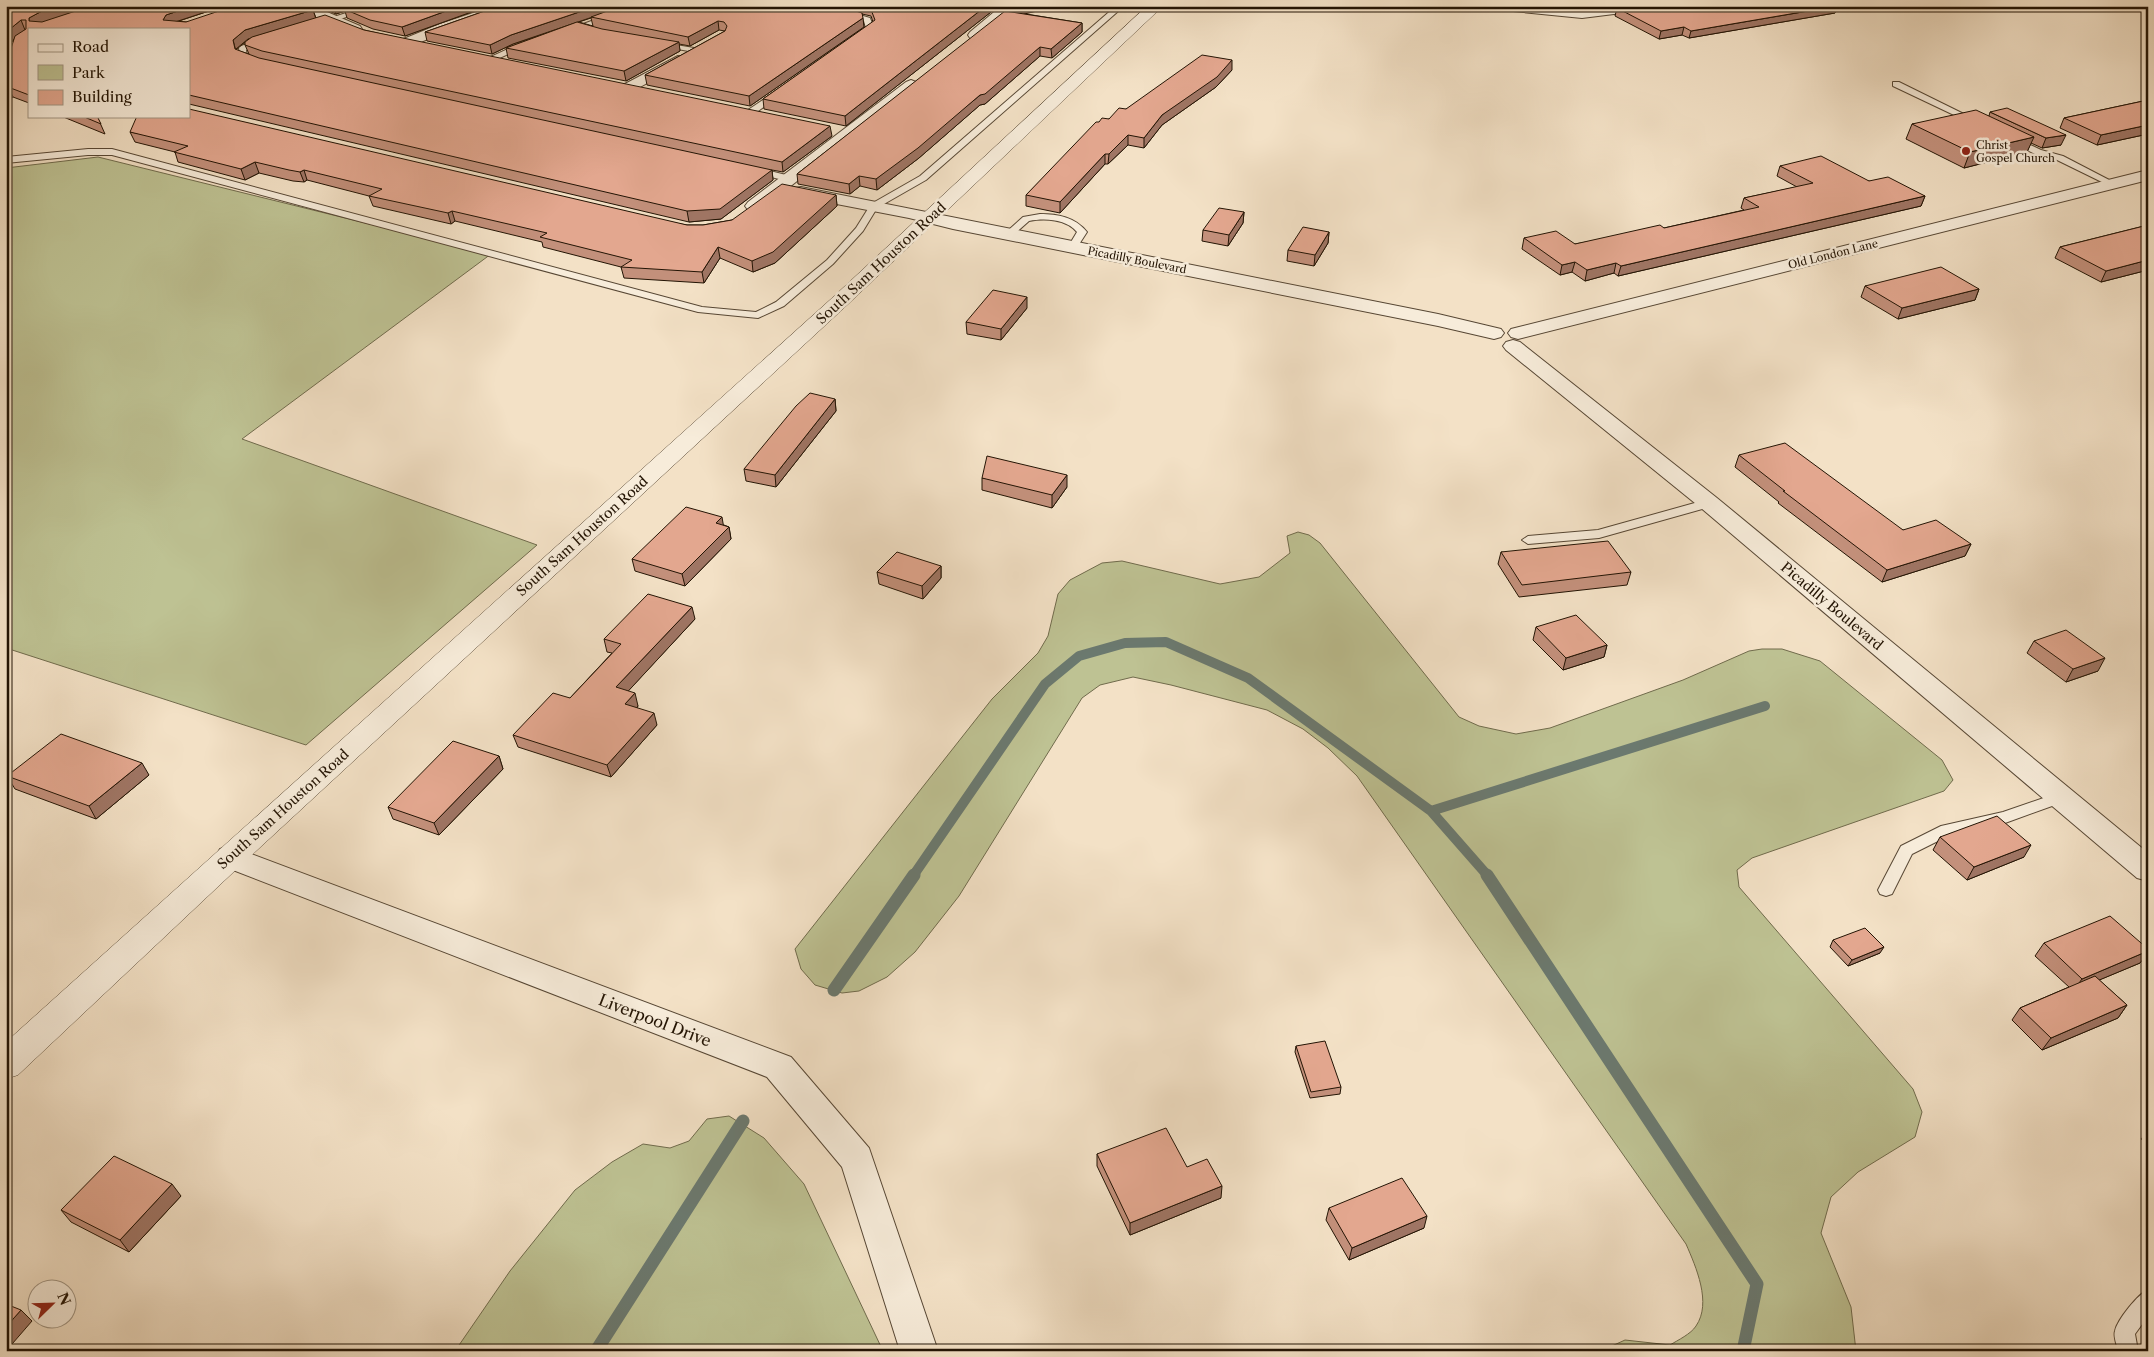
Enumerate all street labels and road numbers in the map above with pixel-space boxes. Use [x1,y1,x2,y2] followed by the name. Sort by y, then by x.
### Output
[812,198,950,328] street label: South Sam Houston Road
[1787,236,1879,272] street label: Old London Lane
[1086,244,1188,277] street label: Picadilly Boulevard
[512,472,652,600] street label: South Sam Houston Road
[1777,558,1887,654] street label: Picadilly Boulevard
[213,745,353,873] street label: South Sam Houston Road
[596,989,714,1051] street label: Liverpool Drive

